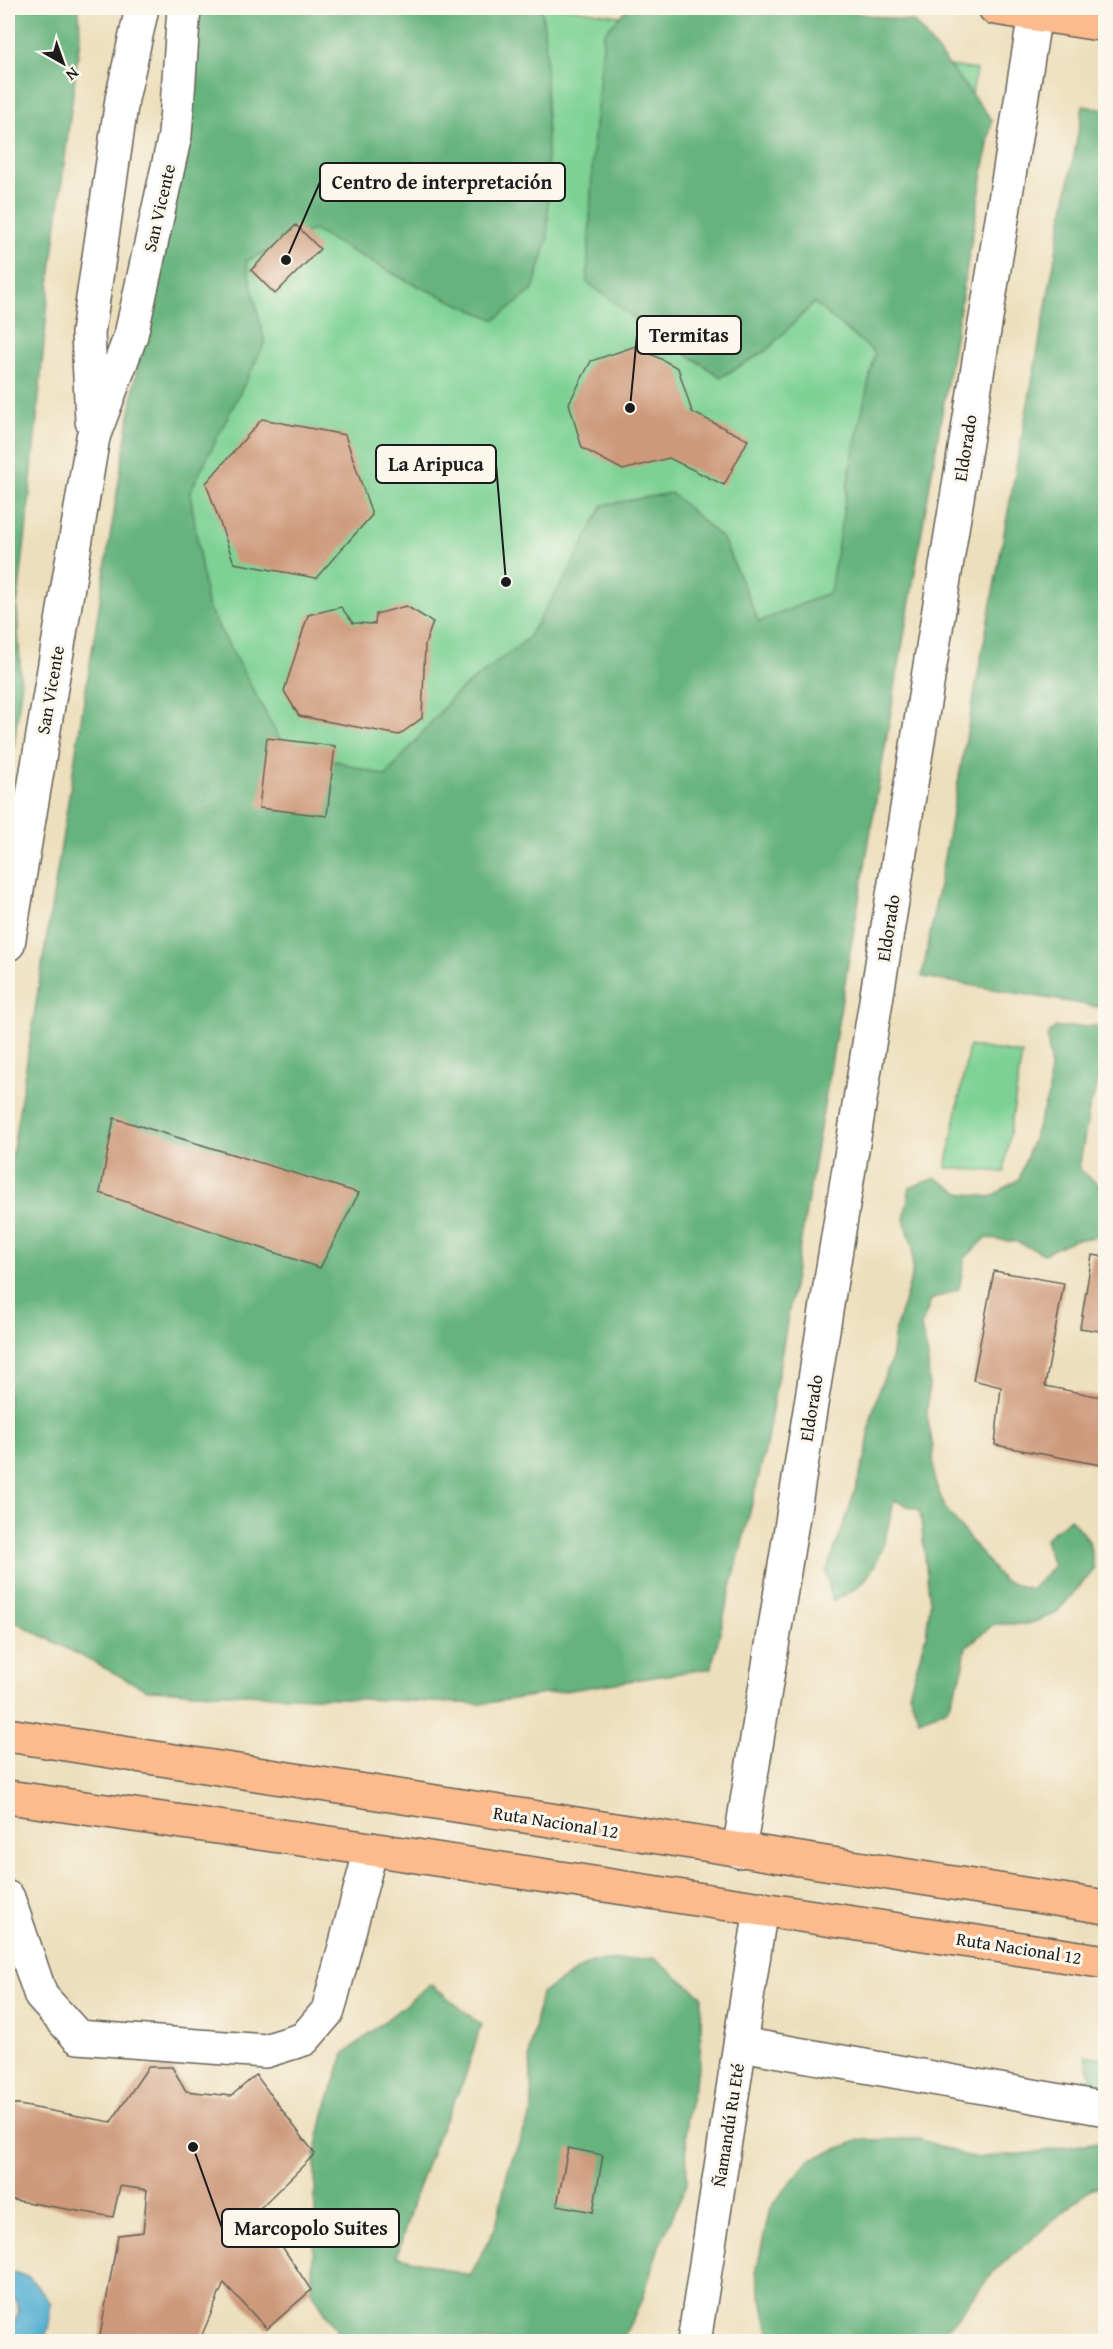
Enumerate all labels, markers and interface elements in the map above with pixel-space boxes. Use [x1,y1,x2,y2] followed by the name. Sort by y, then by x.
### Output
[33,33,93,93] north arrow
[61,62,84,87] text: N
[136,161,182,255] street label: San Vicente
[320,163,565,201] callout: Centro de interpretación
[332,167,552,196] text: Centro de interpretación
[637,316,741,354] callout: Termitas
[649,320,729,349] text: Termitas
[946,413,984,483] street label: Eldorado
[376,445,496,483] callout: La Aripuca
[388,449,485,478] text: La Aripuca
[29,644,71,736] street label: San Vicente
[869,893,907,963] street label: Eldorado
[792,1373,830,1443] street label: Eldorado
[491,1799,621,1845] street label: Ruta Nacional 12
[954,1925,1084,1971] street label: Ruta Nacional 12
[705,2061,751,2189] street label: Ñamandú Ru Eté
[222,2209,399,2247] callout: Marcopolo Suites
[234,2213,388,2242] text: Marcopolo Suites

